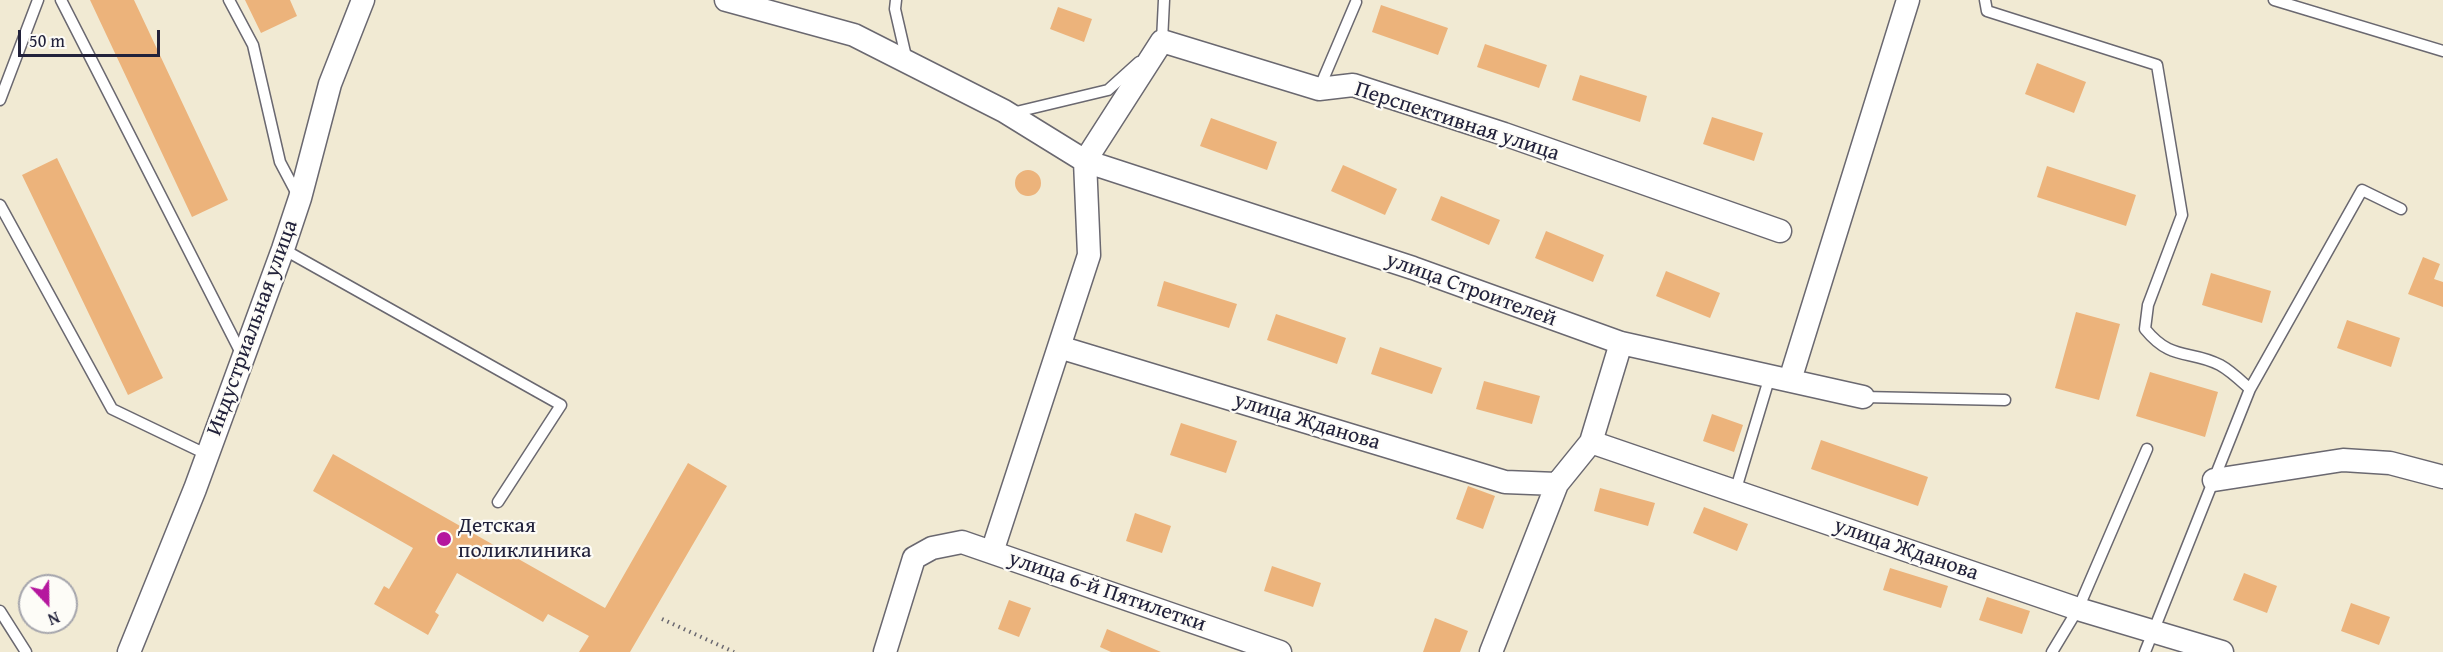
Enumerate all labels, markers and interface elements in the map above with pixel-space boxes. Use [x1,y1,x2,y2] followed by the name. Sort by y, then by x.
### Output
[21,18,164,56] scale bar
[29,27,65,54] text: 50 m
[1351,76,1563,168] street label: Перспективная улица
[202,217,304,439] street label: Индустриальная улица
[1382,247,1560,333] street label: улица Строителей
[1231,387,1383,457] street label: улица Жданова
[458,513,591,564] place label: Детская поликлиника
[1830,513,1982,587] street label: улица Жданова
[435,530,453,548] marker: Детская поликлиника
[1005,546,1209,638] street label: улица 6-й Пятилетки
[18,574,78,634] north arrow
[45,606,63,632] text: N

